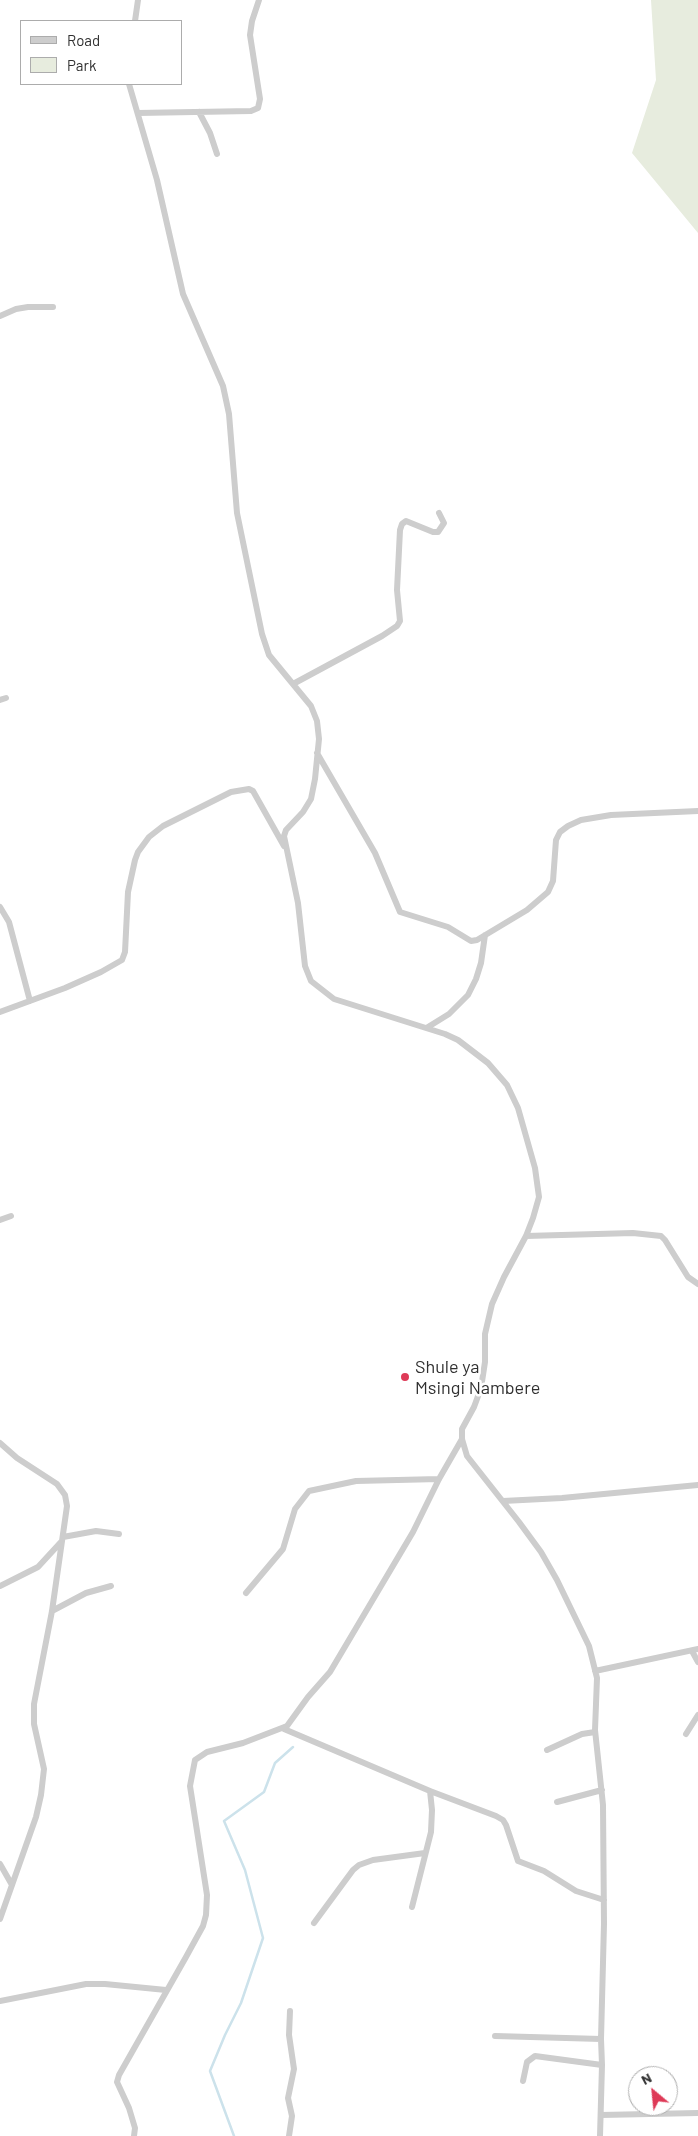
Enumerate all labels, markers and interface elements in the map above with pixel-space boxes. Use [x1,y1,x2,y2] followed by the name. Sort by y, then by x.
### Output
[20,20,182,85] legend
[67,31,100,49] text: Road
[67,56,96,74] text: Park
[415,1356,540,1398] place label: Shule ya Msingi Nambere
[399,1371,411,1383] marker: Shule ya Msingi Nambere
[628,2066,678,2116] north arrow
[638,2069,654,2088] text: N

